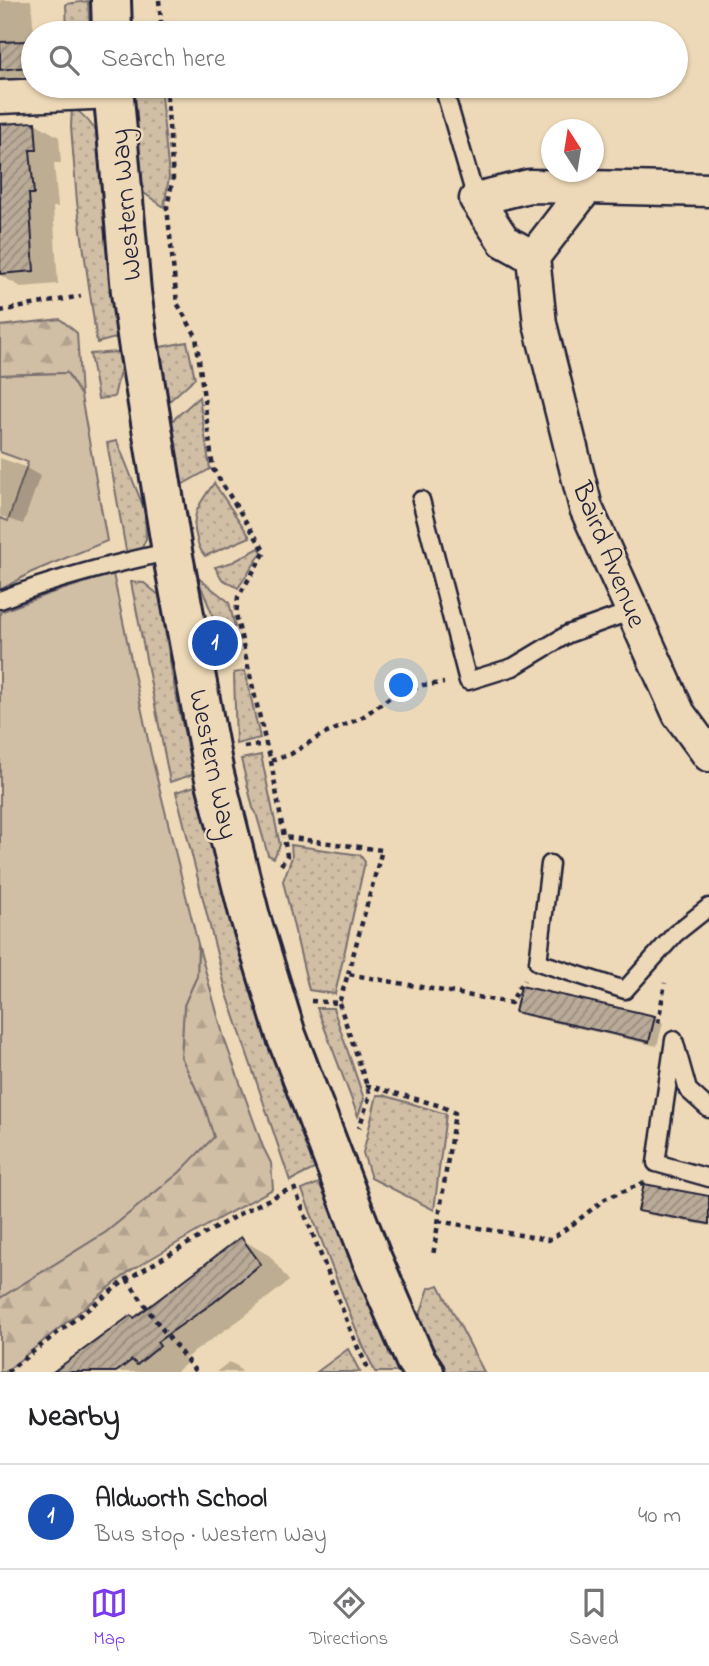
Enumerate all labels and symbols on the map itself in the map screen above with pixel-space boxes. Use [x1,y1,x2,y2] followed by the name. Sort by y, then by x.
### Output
[541,119,604,182] north arrow
[100,127,155,282] street label: Western Way
[559,475,656,635] street label: Baird Avenue
[192,617,238,669] pin: 1
[384,668,418,702] your location
[176,686,247,843] street label: Western Way

